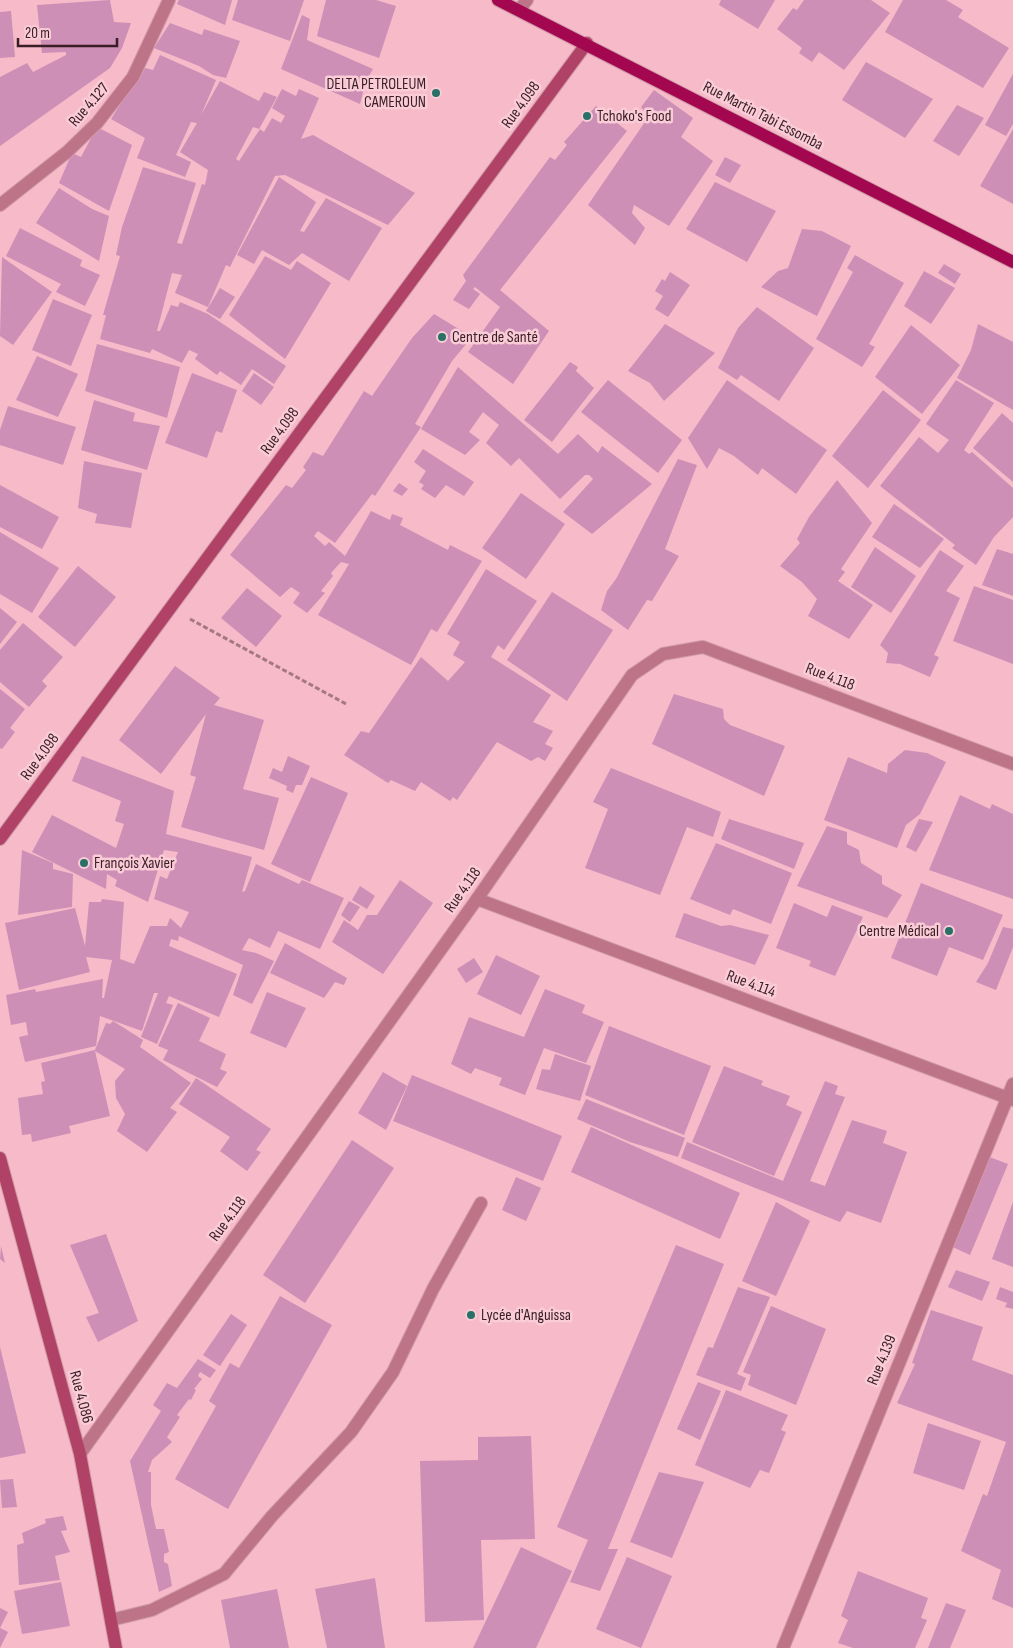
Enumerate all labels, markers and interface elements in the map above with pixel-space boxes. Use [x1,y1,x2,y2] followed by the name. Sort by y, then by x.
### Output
[18,15,116,47] scale bar
[25,24,50,43] text: 20 m
[326,75,426,112] place label: DELTA PETROLEUM CAMEROUN
[498,78,544,132] street label: Rue 4.098
[700,78,826,154] street label: Rue Martin Tabi Essomba
[65,79,114,131] street label: Rue 4.127
[430,87,442,99] marker: DELTA PETROLEUM CAMEROUN
[597,107,671,126] place label: Tchoko's Food
[581,110,593,122] marker: Tchoko's Food
[452,328,538,347] place label: Centre de Santé
[436,331,448,343] marker: Centre de Santé
[257,404,303,458] street label: Rue 4.098
[803,659,857,695] street label: Rue 4.118
[17,730,63,784] street label: Rue 4.098
[94,854,175,873] place label: François Xavier
[78,857,90,869] marker: François Xavier
[441,864,485,916] street label: Rue 4.118
[859,922,939,941] place label: Centre Médical
[943,925,955,937] marker: Centre Médical
[724,966,778,1002] street label: Rue 4.114
[205,1193,251,1245] street label: Rue 4.118
[481,1306,571,1325] place label: Lycée d'Anguissa
[465,1309,477,1321] marker: Lycée d'Anguissa
[863,1332,901,1388] street label: Rue 4.139
[65,1369,97,1425] street label: Rue 4.086

